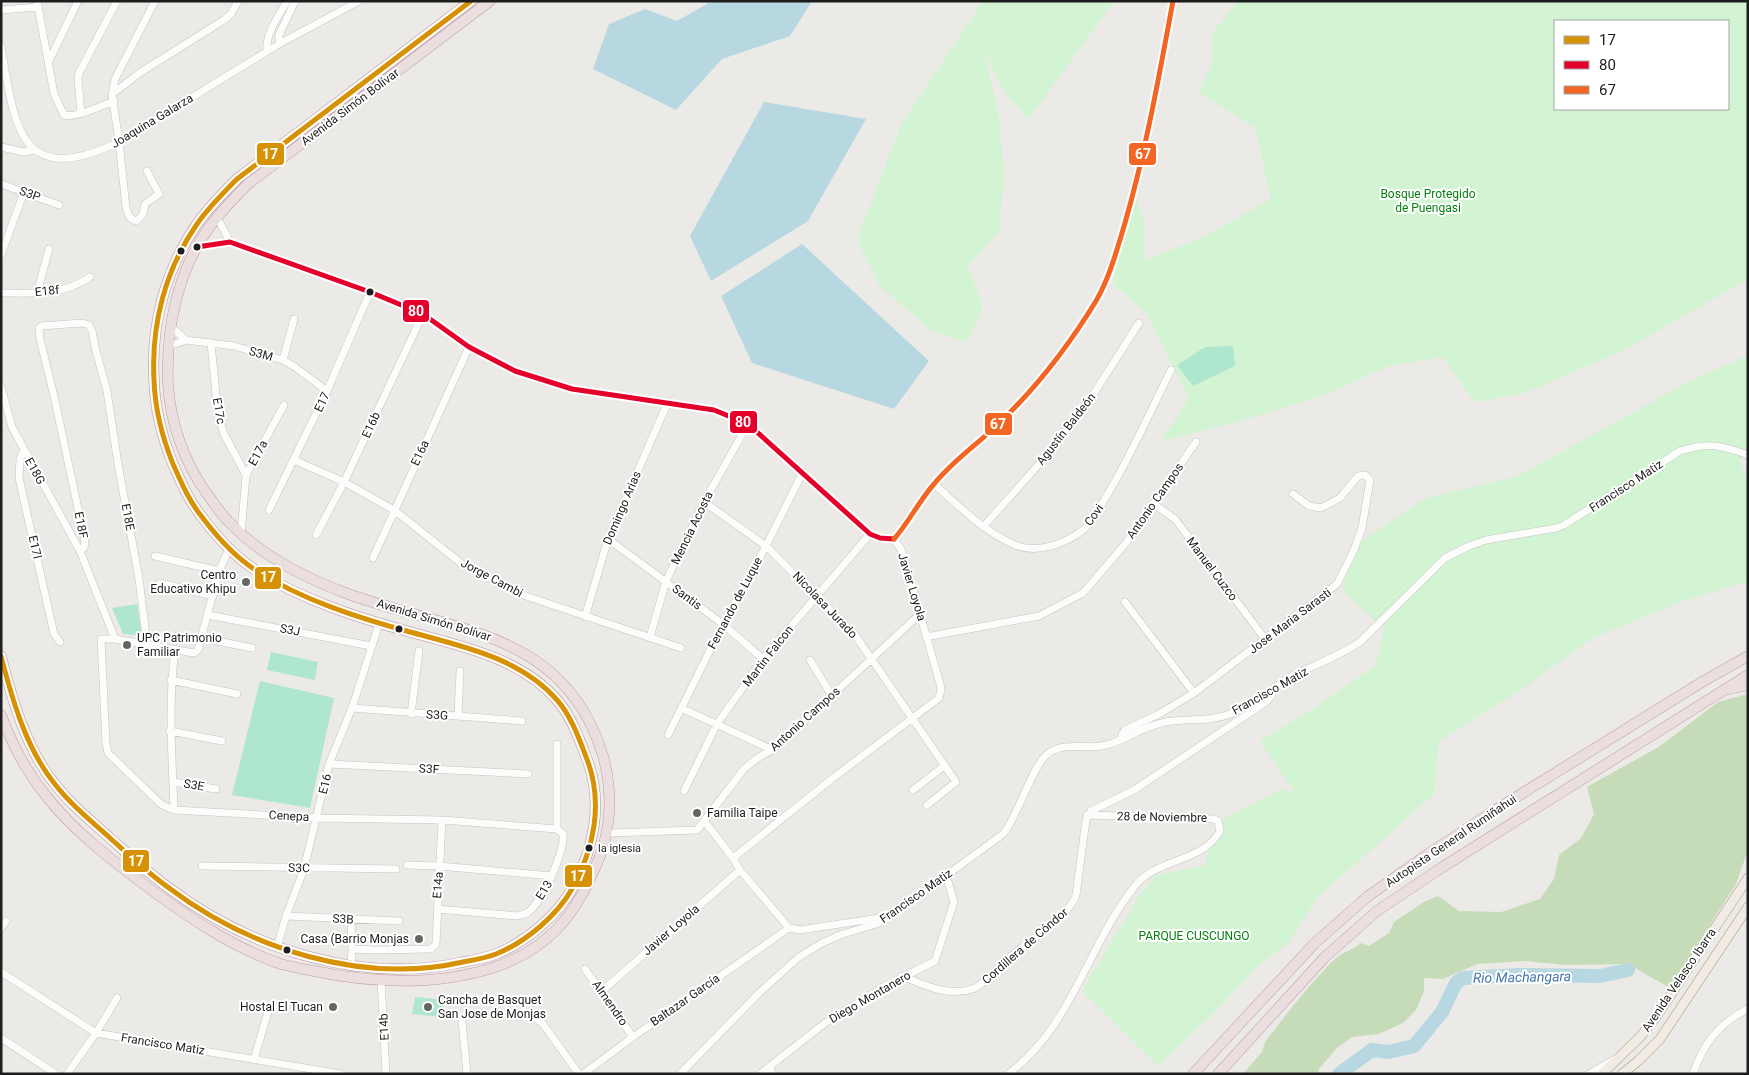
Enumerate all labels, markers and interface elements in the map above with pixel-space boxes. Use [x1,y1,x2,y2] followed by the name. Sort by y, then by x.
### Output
[1554,20,1729,110] legend
[1599,31,1616,49] text: 17
[1599,56,1616,74] text: 80
[298,66,402,148] street label: Avenida Simón Bolívar
[1599,81,1616,99] text: 67
[108,91,196,151] street label: Joaquina Galarza
[256,142,285,166] line badge: 17
[1128,142,1157,166] line badge: 67
[262,146,278,162] text: 17
[1135,146,1151,162] text: 67
[18,184,43,204] street label: S3P
[1380,187,1476,215] park label: Bosque Protegido de Puengasi
[192,242,202,252] unlabelled marker
[176,246,186,256] unlabelled marker
[34,283,61,299] street label: E18f
[365,287,375,297] unlabelled marker
[402,299,430,323] line badge: 80
[408,303,424,319] text: 80
[247,344,275,364] street label: S3M
[311,390,333,414] street label: E17
[1034,390,1098,468] street label: Agustín Baldeón
[210,397,228,425] street label: E17c
[359,410,383,440] street label: E16b
[729,410,758,434] line badge: 80
[984,412,1013,436] line badge: 67
[735,414,751,430] text: 80
[990,416,1006,432] text: 67
[246,438,270,468] street label: E17a
[408,438,432,468] street label: E16a
[22,455,48,487] street label: E18G
[1587,457,1665,515] street label: Francisco Matiz
[1124,460,1186,542] street label: Antonio Campos
[600,469,644,547] street label: Domingo Arias
[668,489,716,567] street label: Mencia Acosta
[1082,501,1106,529] street label: Covi
[119,502,137,532] street label: E18E
[72,510,91,540] street label: E18F
[26,534,44,560] street label: E17l
[1184,534,1241,604] street label: Manuel Cuzco
[895,551,929,623] street label: Javier Loyola
[705,555,765,651] street label: Fernando de Luque
[459,556,525,600] street label: Jorge Cambi
[254,566,282,590] line badge: 17
[150,568,236,596] place label: Centro Educativo Khipu
[260,569,276,585] text: 17
[790,569,860,641] street label: Nicolasa Jurado
[240,576,252,588] marker: Centro Educativo Khipu
[669,581,705,613] street label: Santis
[1246,585,1334,657] street label: Jose Maria Sarasti
[375,596,493,644] street label: Avenida Simón Bolívar
[279,621,301,639] street label: S3J
[740,623,796,689] street label: Martin Falcon
[394,624,404,634] unlabelled marker
[137,631,222,659] place label: UPC Patrimonio Familiar
[121,639,133,651] marker: UPC Patrimonio Familiar
[1230,664,1311,718] street label: Francisco Matiz
[767,684,843,754] street label: Antonio Campos
[426,707,448,723] street label: S3G
[418,761,440,777] street label: S3F
[316,772,334,795] street label: E16
[183,776,206,794] street label: S3E
[1383,792,1519,890] street label: Autopista General Rumiñahui
[707,806,778,820] place label: Familia Taipe
[691,807,703,819] marker: Familia Taipe
[268,808,310,824] street label: Cenepa
[1117,809,1207,825] street label: 28 de Noviembre
[598,842,641,855] place label: la iglesia
[584,843,594,853] marker: la iglesia
[122,849,150,873] line badge: 17
[128,853,144,869] text: 17
[288,861,310,875] street label: S3C
[564,864,593,888] line badge: 17
[877,866,955,926] street label: Francisco Matiz
[570,868,586,884] text: 17
[430,871,446,899] street label: E14a
[533,878,555,902] street label: E13
[640,902,702,958] street label: Javier Loyola
[979,905,1071,987] street label: Cordillera de Cóndor
[332,911,354,927] street label: S3B
[1639,926,1719,1034] street label: Avenida Velasco Ibarra
[1138,929,1250,943] park label: PARQUE CUSCUNGO
[300,932,409,946] place label: Casa (Barrio Monjas
[413,933,425,945] marker: Casa (Barrio Monjas
[282,945,292,955] unlabelled marker
[827,968,913,1026] street label: Diego Montanero
[1473,968,1571,986] water label: Rio Machangara
[648,971,722,1029] street label: Baltazar García
[589,978,631,1028] street label: Almendro
[438,993,546,1021] place label: Cancha de Basquet San Jose de Monjas
[240,1000,323,1014] place label: Hostal El Tucan
[327,1001,339,1013] marker: Hostal El Tucan
[422,1001,434,1013] marker: Cancha de Basquet San Jose de Monjas
[376,1013,392,1041] street label: E14b
[120,1030,206,1058] street label: Francisco Matiz

